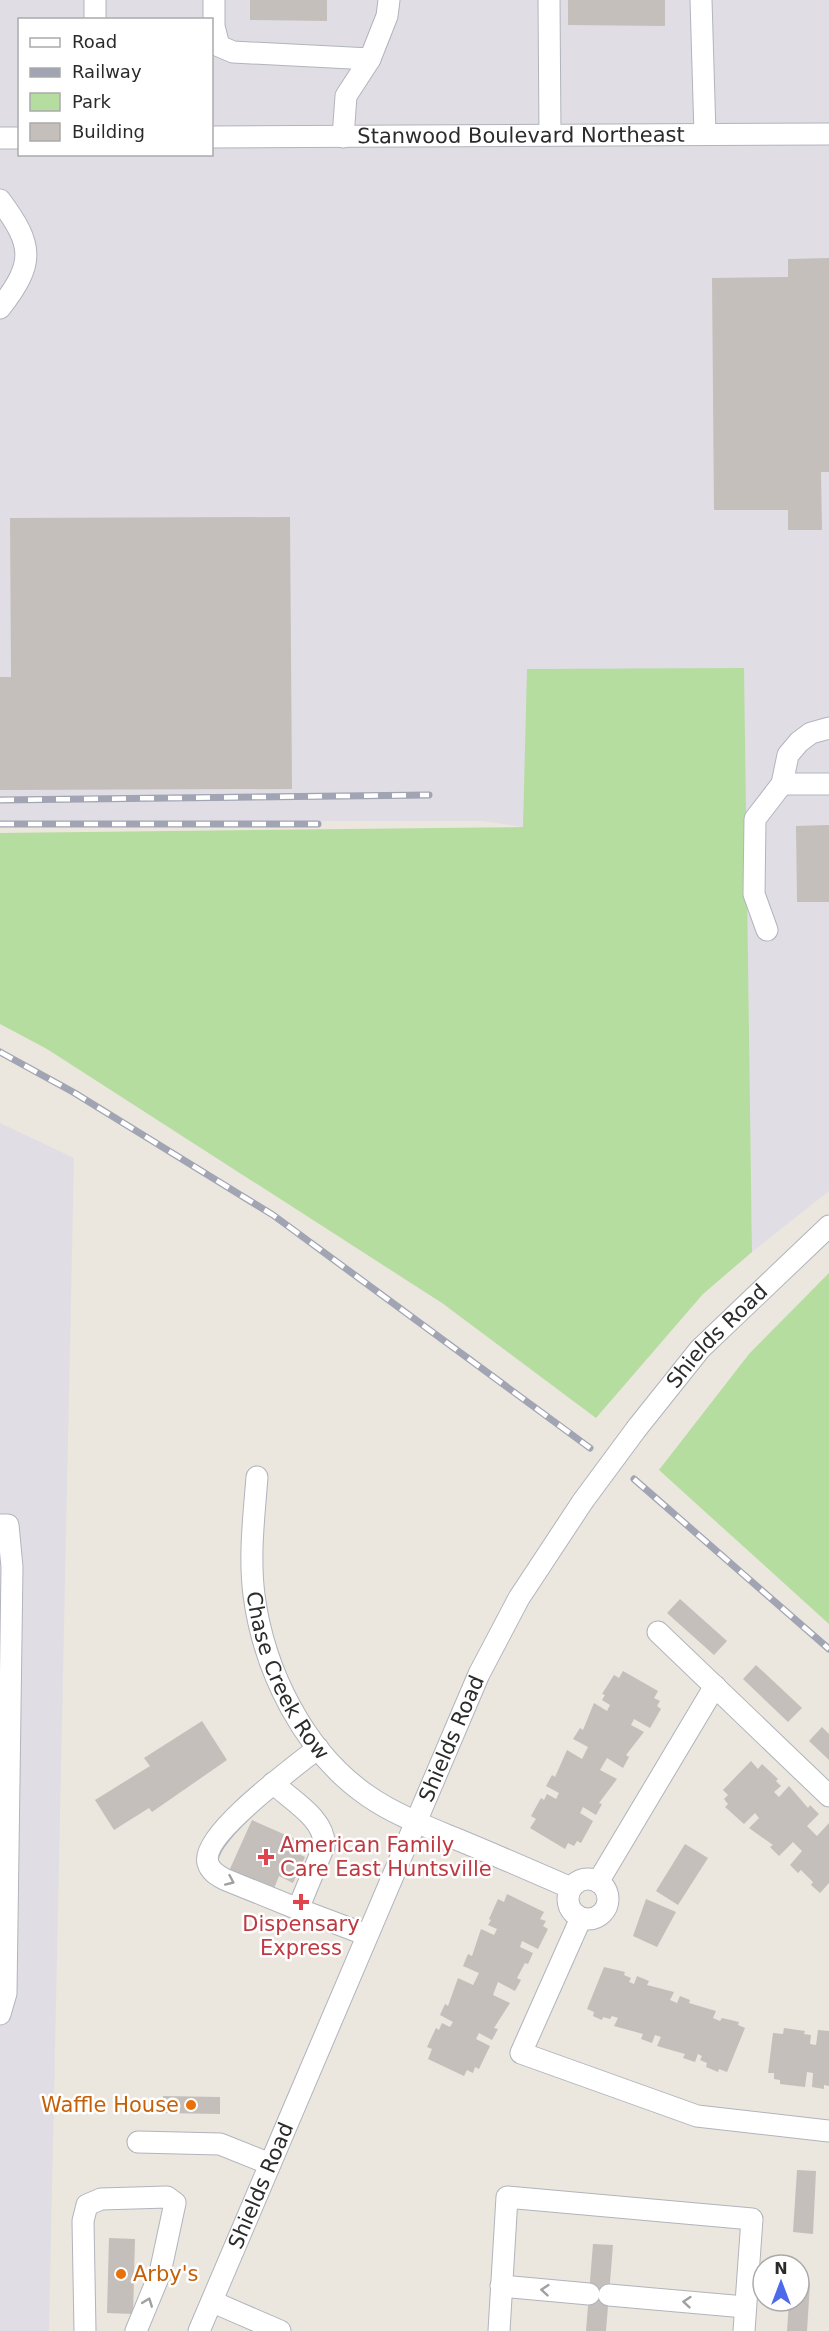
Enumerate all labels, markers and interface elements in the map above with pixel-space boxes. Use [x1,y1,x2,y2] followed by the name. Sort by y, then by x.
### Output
[18,18,213,156] legend
[72,31,117,52] text: Road
[72,61,142,82] text: Railway
[72,91,111,112] text: Park
[72,121,145,142] text: Building
[357,123,685,148] street label: Stanwood Boulevard Northeast
[662,1279,772,1393] street label: Shields Road
[242,1590,334,1765] street label: Chase Creek Row
[414,1672,489,1805] street label: Shields Road
[280,1833,492,1881] place label: American Family Care East Huntsville
[257,1848,275,1866] marker: American Family Care East Huntsville
[223,1874,234,1886] one-way arrow
[294,1895,308,1909] marker: Dispensary Express
[242,1912,360,1960] place label: Dispensary Express
[41,2093,179,2117] place label: Waffle House
[184,2098,198,2112] marker: Waffle House
[223,2119,298,2252] street label: Shields Road
[751,2253,811,2313] north arrow
[774,2259,788,2278] text: N
[133,2262,198,2286] place label: Arby's
[114,2267,128,2281] marker: Arby's
[540,2284,549,2297] one-way arrow
[682,2296,691,2309] one-way arrow
[141,2297,153,2308] one-way arrow

